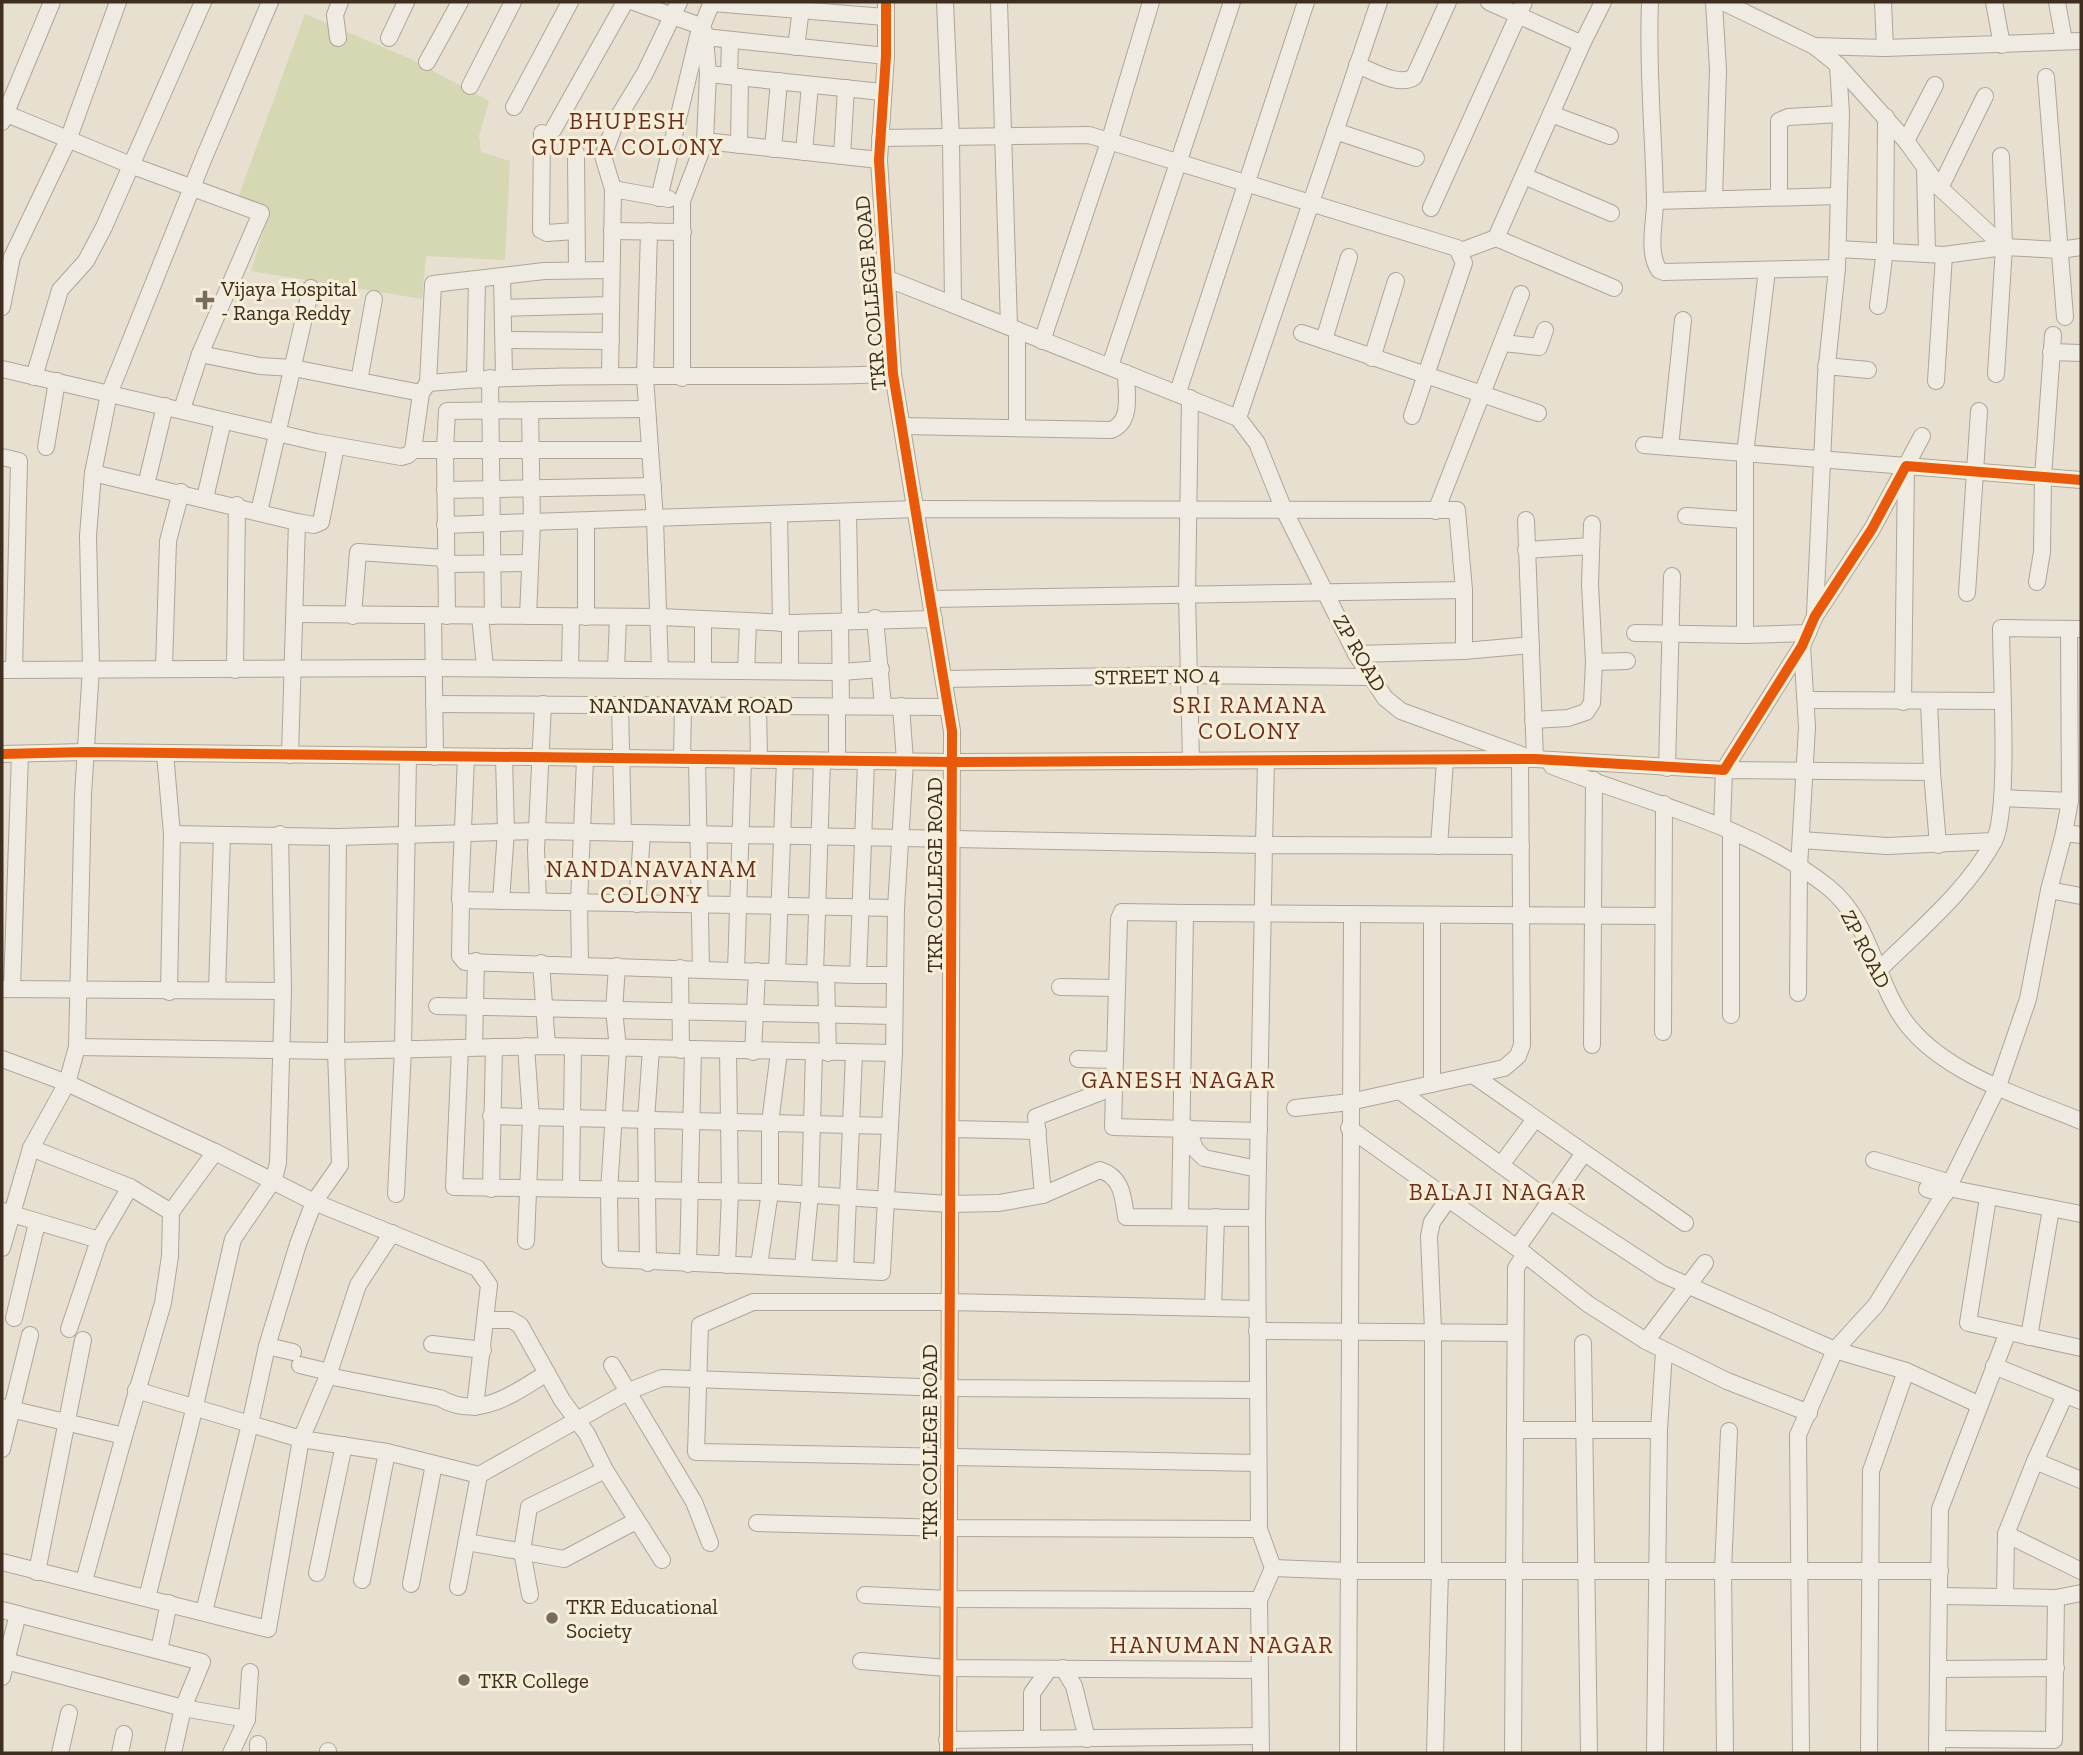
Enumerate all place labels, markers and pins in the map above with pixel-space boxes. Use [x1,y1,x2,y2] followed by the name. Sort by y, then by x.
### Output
[220,276,357,325] place label: Vijaya Hospital - Ranga Reddy
[195,290,215,310] marker: Vijaya Hospital - Ranga Reddy
[566,1594,718,1643] place label: TKR Educational Society
[544,1610,560,1626] marker: TKR Educational Society
[478,1668,589,1693] place label: TKR College
[456,1672,472,1688] marker: TKR College

